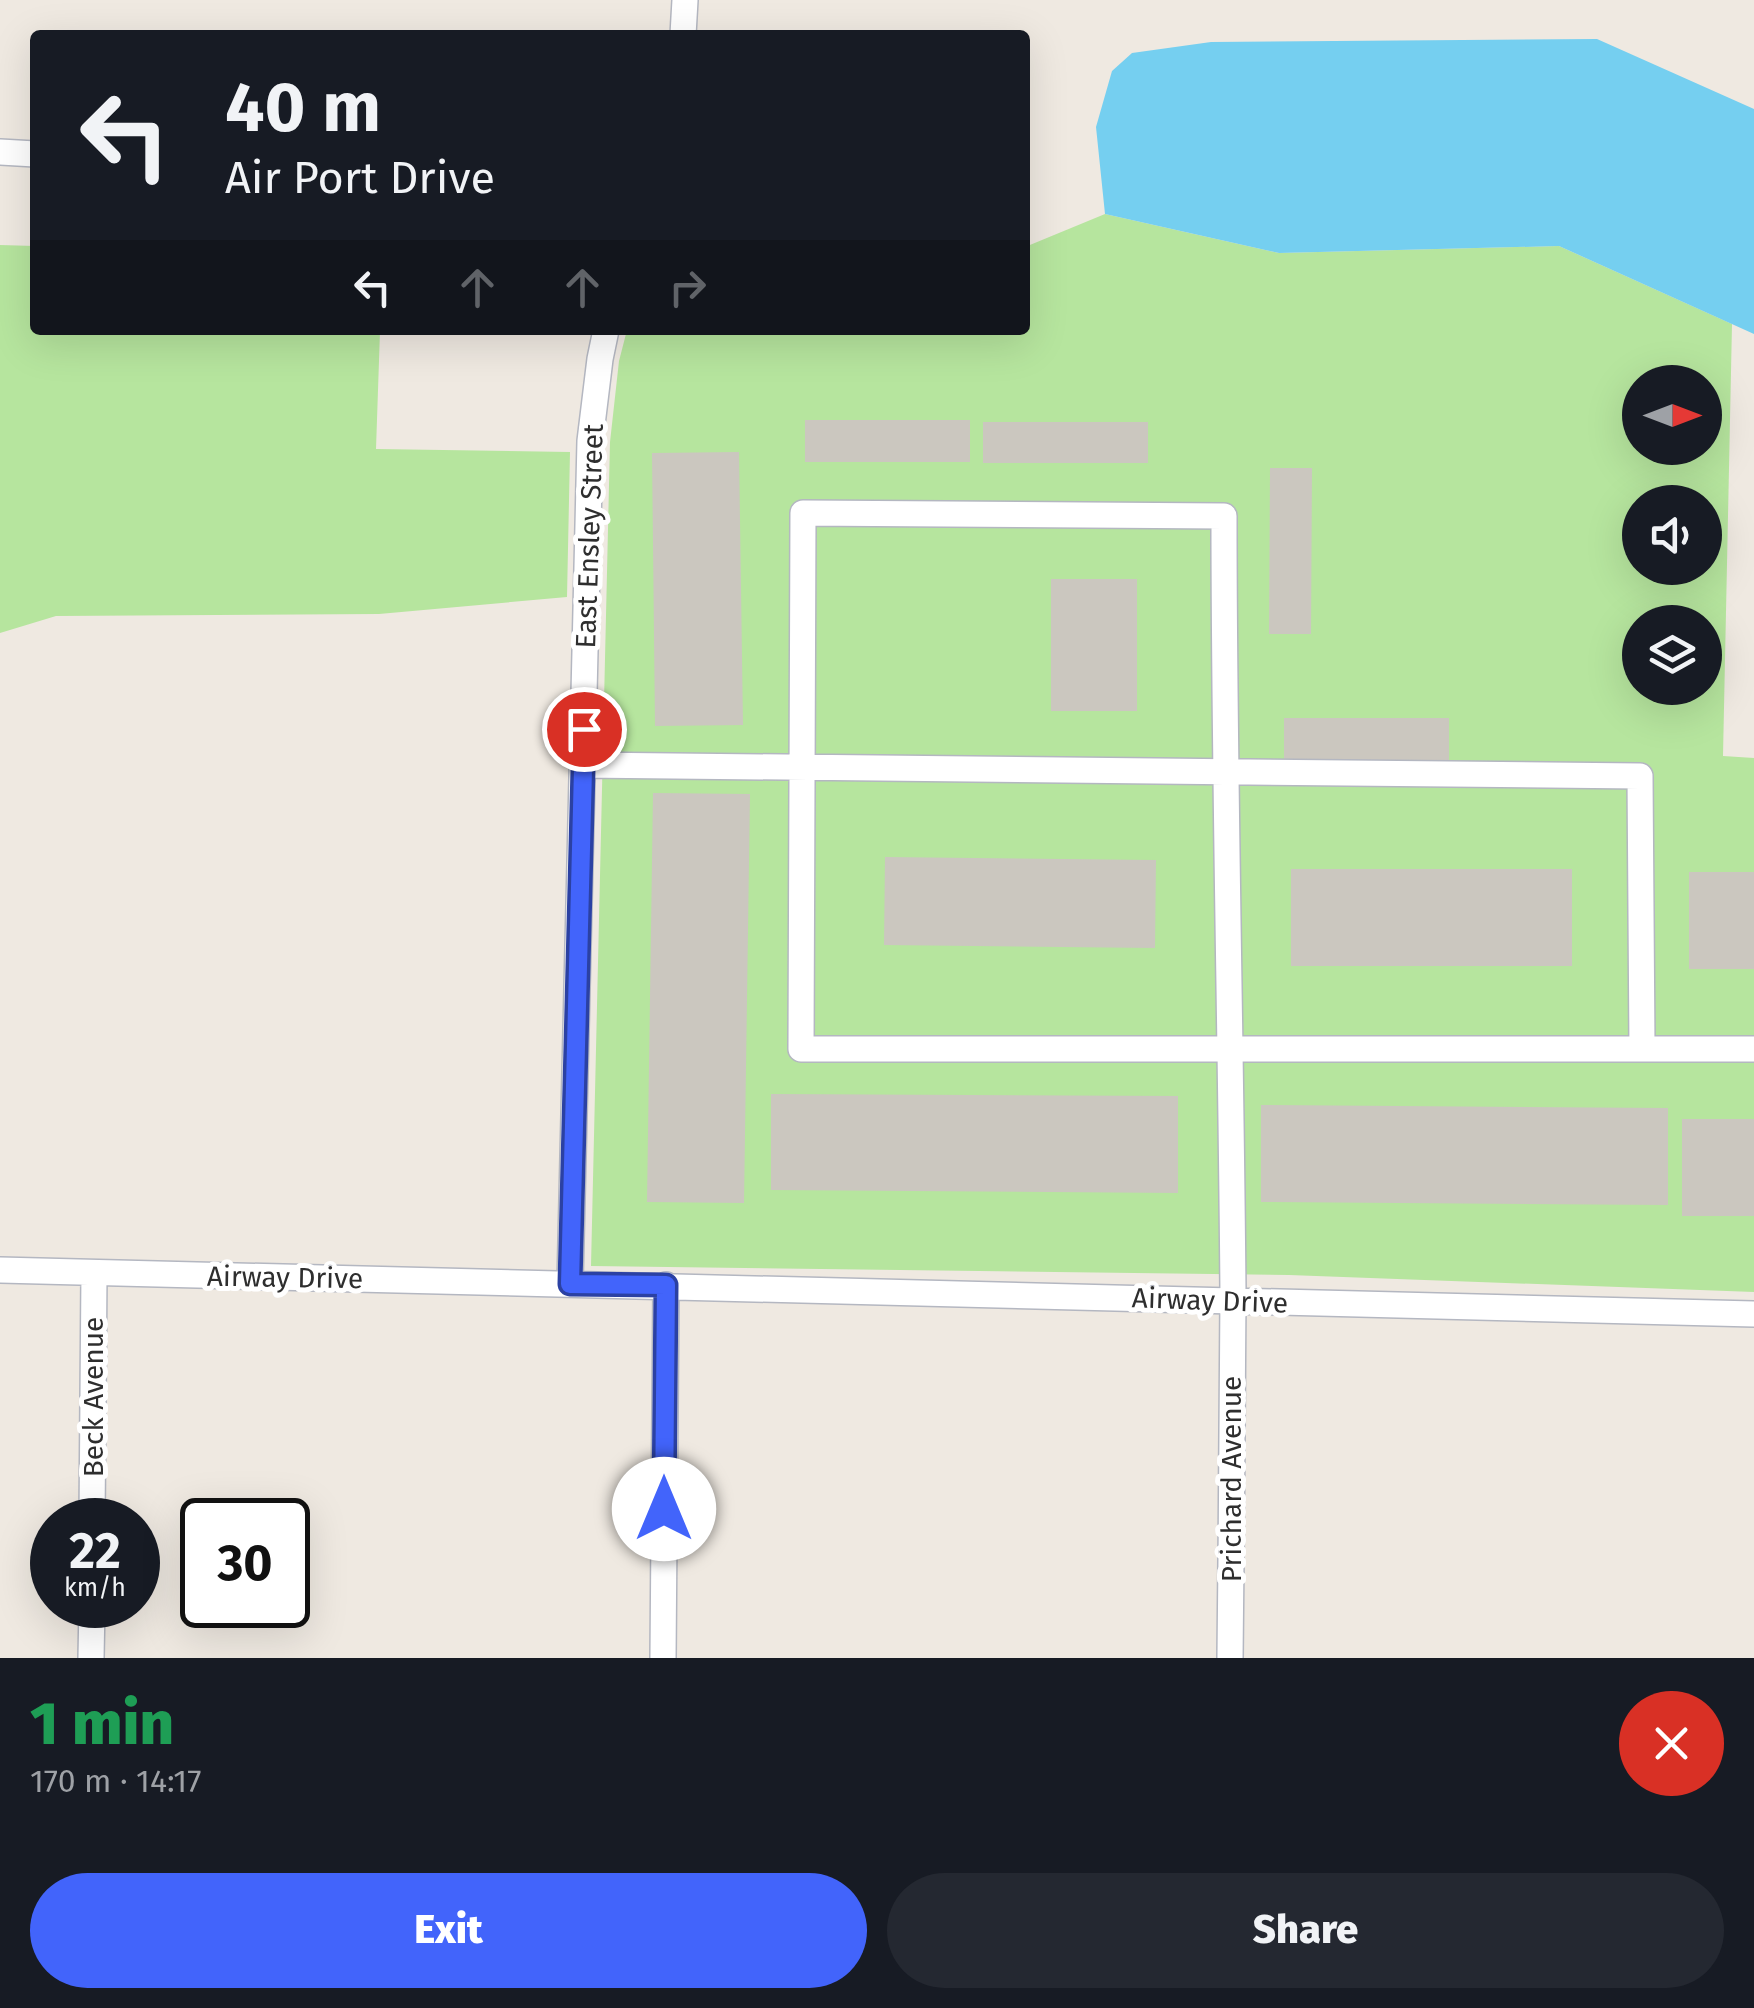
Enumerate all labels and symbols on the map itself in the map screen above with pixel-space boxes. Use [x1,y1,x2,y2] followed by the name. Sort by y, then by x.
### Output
[1622,365,1722,465] north arrow
[569,422,610,649] street label: East Ensley Street
[542,687,627,772] pin
[207,1260,363,1295] street label: Airway Drive
[1131,1281,1289,1320] street label: Airway Drive
[77,1317,110,1477] street label: Beck Avenue
[1215,1376,1248,1582] street label: Prichard Avenue
[612,1457,716,1561] position arrow
[180,1498,310,1628] speed limit sign: 30

